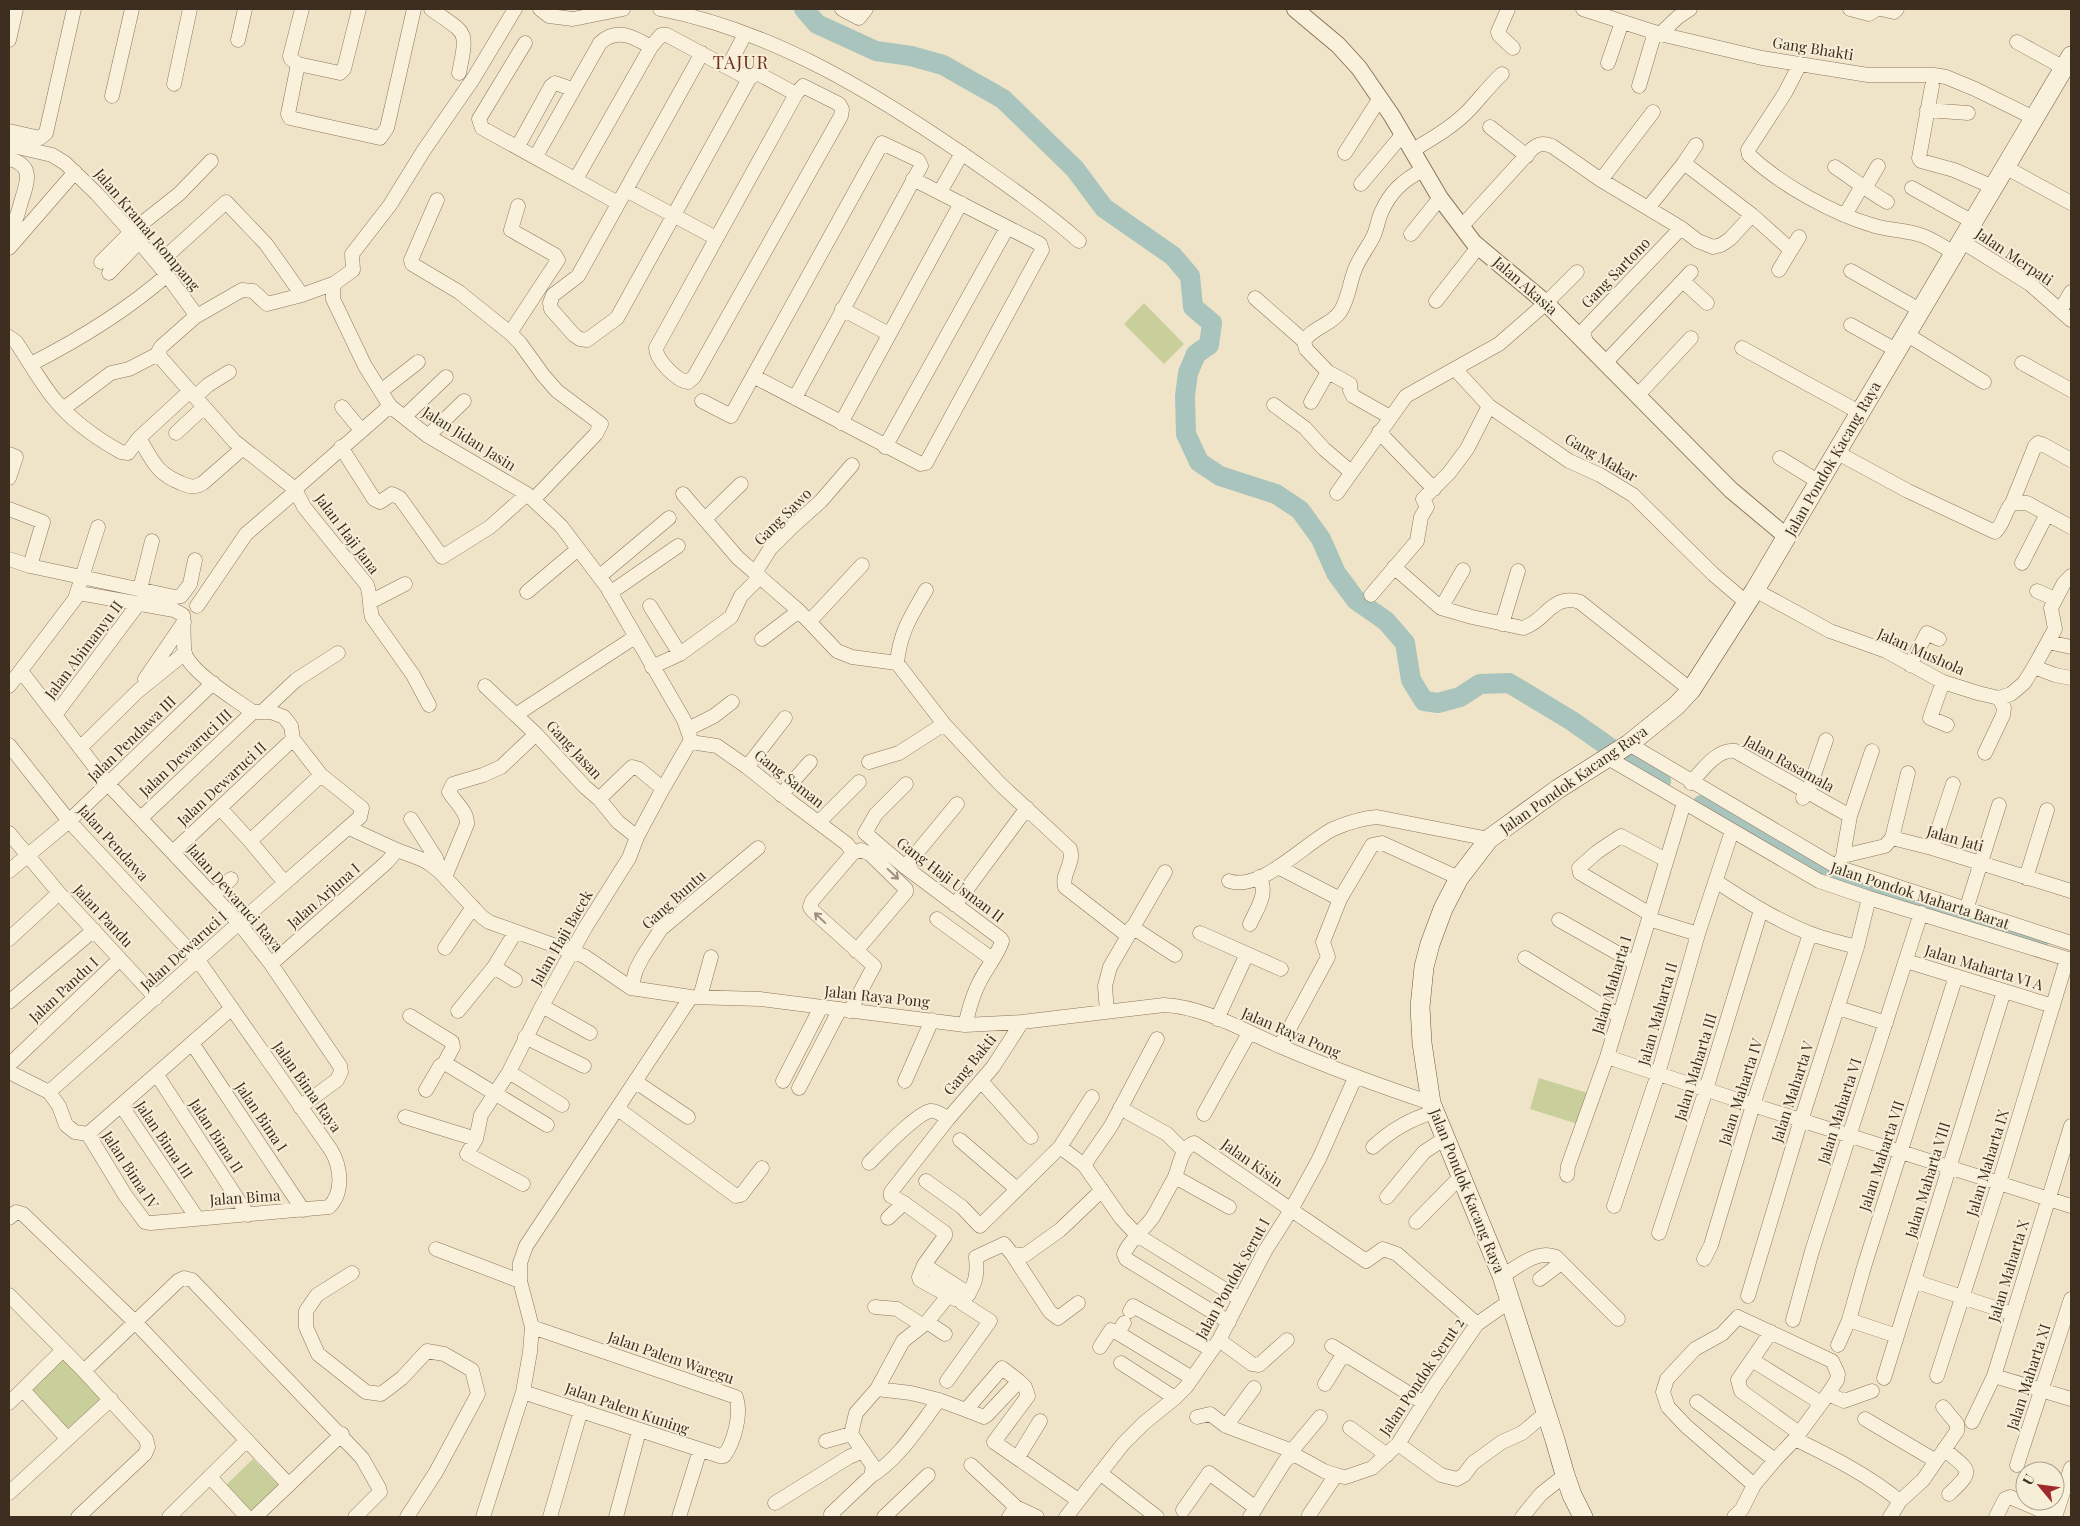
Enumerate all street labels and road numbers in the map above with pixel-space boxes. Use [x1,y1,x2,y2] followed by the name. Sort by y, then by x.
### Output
[1771,32,1856,64] street label: Gang Bhakti
[90,163,205,295] street label: Jalan Kramat Rompang
[1971,222,2058,290] street label: Jalan Merpati
[1576,232,1654,312] street label: Gang Sartono
[1488,251,1563,319] street label: Jalan Akasia
[1779,377,1885,540] street label: Jalan Pondok Kacang Raya
[418,401,520,475] street label: Jalan Jidan Jasin
[1561,428,1642,486] street label: Gang Makar
[749,483,815,549] street label: Gang Sawo
[310,488,385,578] street label: Jalan Haji Jana
[39,596,127,703] street label: Jalan Abimanyu II
[1874,623,1969,679] street label: Jalan Mushola
[82,691,180,786] street label: Jalan Pendawa III
[136,706,236,800] street label: Jalan Dewaruci III
[542,716,607,783] street label: Gang Jasan
[1495,720,1651,838] street label: Jalan Pondok Kacang Raya
[1740,730,1839,796] street label: Jalan Rasamala
[174,738,270,830] street label: Jalan Dewaruci II
[750,745,829,812] street label: Gang Saman
[73,799,154,885] street label: Jalan Pendawa
[1924,820,1987,856] street label: Jalan Jati
[893,832,1008,926] street label: Gang Haji Usman II
[183,838,288,956] street label: Jalan Dewaruci Raya
[1827,856,2013,934] street label: Jalan Pondok Maharta Barat
[282,858,364,933] street label: Jalan Arjuna I
[637,865,710,933] street label: Gang Buntu
[69,879,138,951] street label: Jalan Pandu
[525,885,597,990] street label: Jalan Haji Bacek
[135,906,231,995] street label: Jalan Dewaruci I
[1586,933,1635,1037] street label: Jalan Maharta I
[1922,939,2047,995] street label: Jalan Maharta VI A
[24,952,102,1027] street label: Jalan Pandu I
[1632,960,1681,1069] street label: Jalan Maharta II
[823,980,931,1011] street label: Jalan Raya Pong
[1238,1002,1344,1062] street label: Jalan Raya Pong
[1669,1010,1721,1124] street label: Jalan Maharta III
[938,1029,1000,1099] street label: Gang Bakti
[1713,1035,1767,1148] street label: Jalan Maharta IV
[269,1036,347,1136] street label: Jalan Bima Raya
[1766,1038,1818,1146] street label: Jalan Maharta V
[1812,1055,1866,1167] street label: Jalan Maharta VI
[231,1077,292,1155] street label: Jalan Bima I
[185,1094,248,1176] street label: Jalan Bima II
[131,1096,198,1182] street label: Jalan Bima III
[1853,1098,1908,1215] street label: Jalan Maharta VII
[1425,1105,1510,1276] street label: Jalan Pondok Kacang Raya
[1961,1106,2013,1220] street label: Jalan Maharta IX
[1900,1119,1954,1241] street label: Jalan Maharta VIII
[98,1126,164,1213] street label: Jalan Bima IV
[1217,1133,1287,1191] street label: Jalan Kisin
[208,1185,282,1210] street label: Jalan Bima
[1190,1214,1274,1344] street label: Jalan Pondok Serut I
[1983,1217,2033,1325] street label: Jalan Maharta X
[1374,1314,1468,1440] street label: Jalan Pondok Serut 2
[2001,1321,2055,1433] street label: Jalan Maharta XI
[605,1326,737,1388] street label: Jalan Palem Waregu
[562,1377,692,1439] street label: Jalan Palem Kuning

